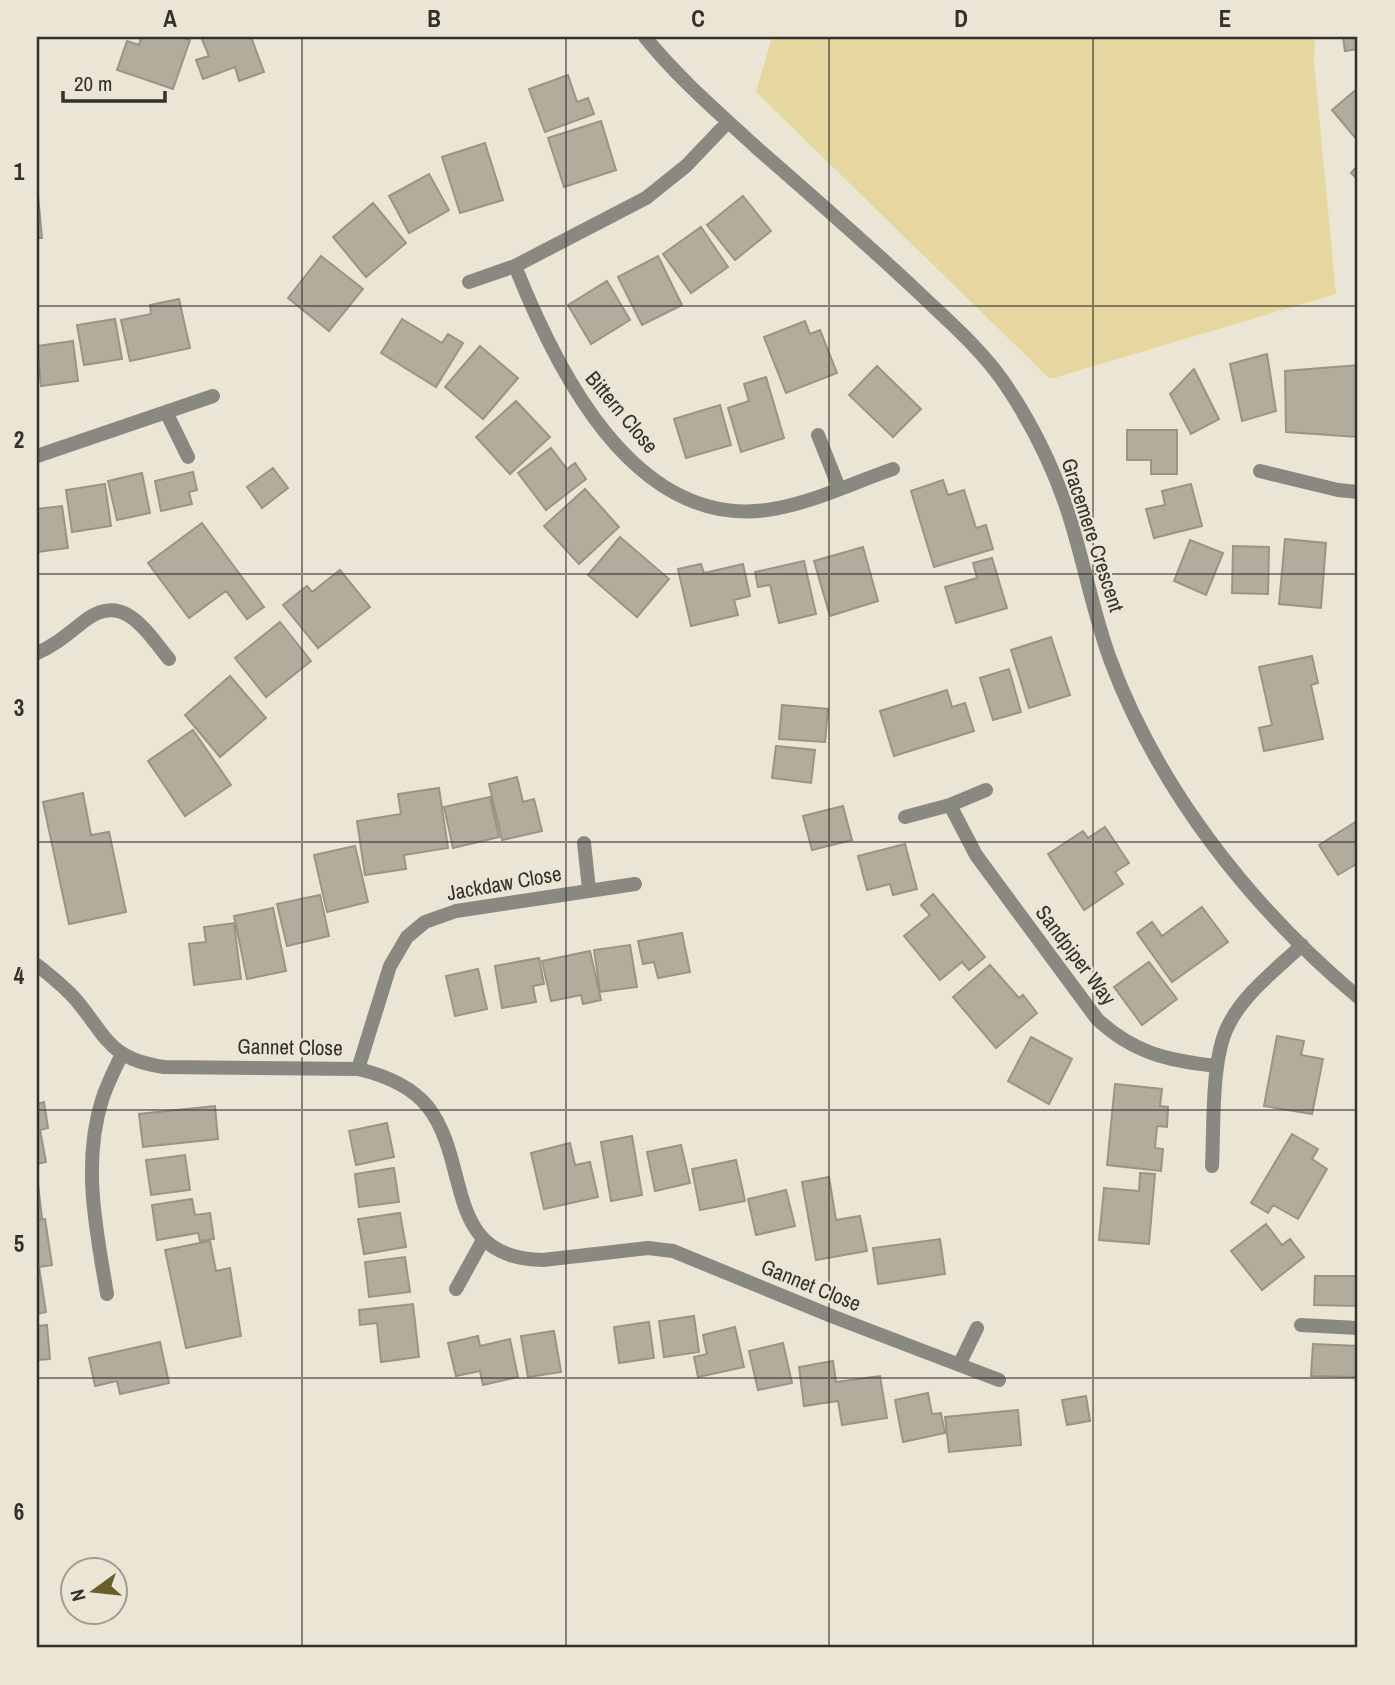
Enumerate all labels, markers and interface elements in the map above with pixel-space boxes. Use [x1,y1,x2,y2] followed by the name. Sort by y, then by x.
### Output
[163,3,177,34] text: A
[427,3,441,34] text: B
[691,3,705,34] text: C
[954,3,968,34] text: D
[1219,3,1231,34] text: E
[63,60,164,104] scale bar
[74,69,112,98] text: 20 m
[14,156,25,187] text: 1
[579,365,665,459] street label: Bittern Close
[14,424,24,455] text: 2
[1055,455,1132,616] street label: Gracemere Crescent
[14,692,24,723] text: 3
[444,859,564,907] street label: Jackdaw Close
[1029,899,1123,1011] street label: Sandpiper Way
[14,960,25,991] text: 4
[237,1032,343,1062] street label: Gannet Close
[14,1228,24,1259] text: 5
[757,1252,865,1318] street label: Gannet Close
[14,1496,24,1527] text: 6
[60,1556,130,1626] north arrow
[64,1587,92,1604] text: N

